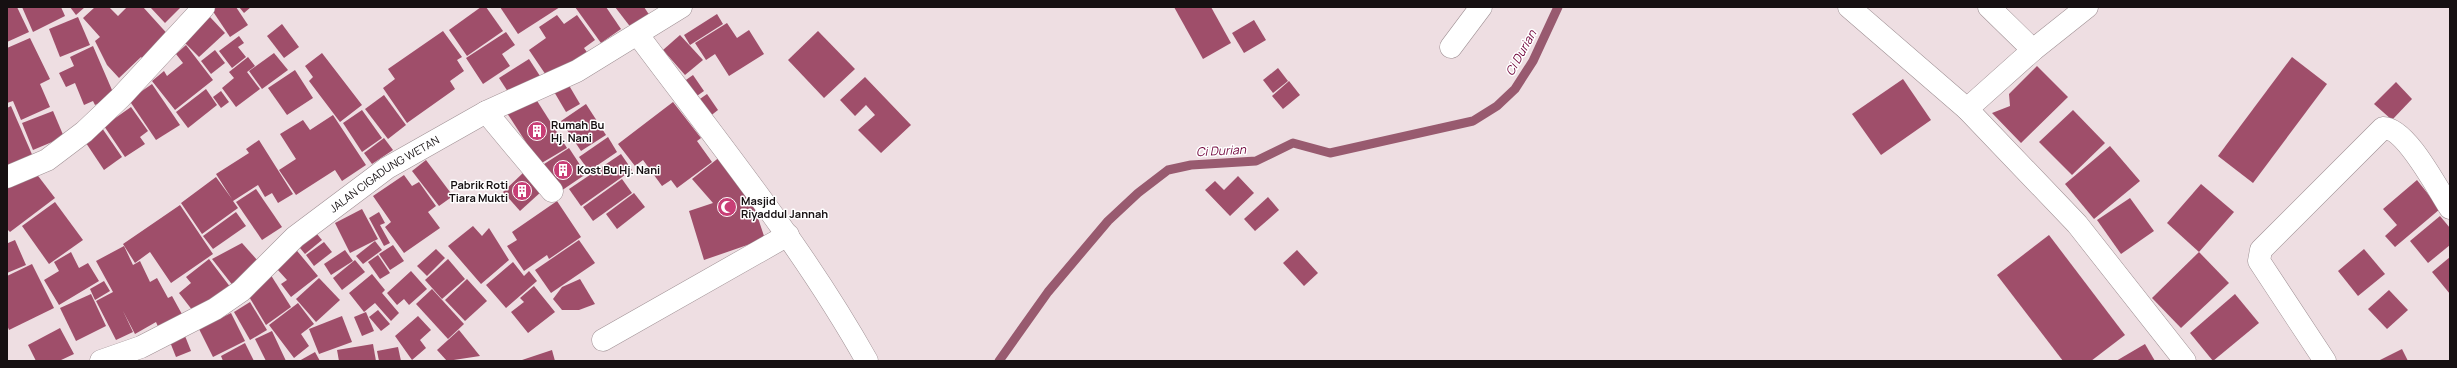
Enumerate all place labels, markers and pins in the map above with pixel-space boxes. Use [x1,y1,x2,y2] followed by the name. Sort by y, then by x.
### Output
[551,117,604,145] place label: Rumah Bu Hj. Nani
[526,120,548,142] building icon: Rumah Bu Hj. Nani
[552,159,574,181] building icon: Kost Bu Hj. Nani
[577,162,660,177] place label: Kost Bu Hj. Nani
[449,177,508,205] place label: Pabrik Roti Tiara Mukti
[511,180,533,202] building icon: Pabrik Roti Tiara Mukti
[741,193,828,221] place label: Masjid Riyaddul Jannah
[716,196,738,218] mosque icon: Masjid Riyaddul Jannah

